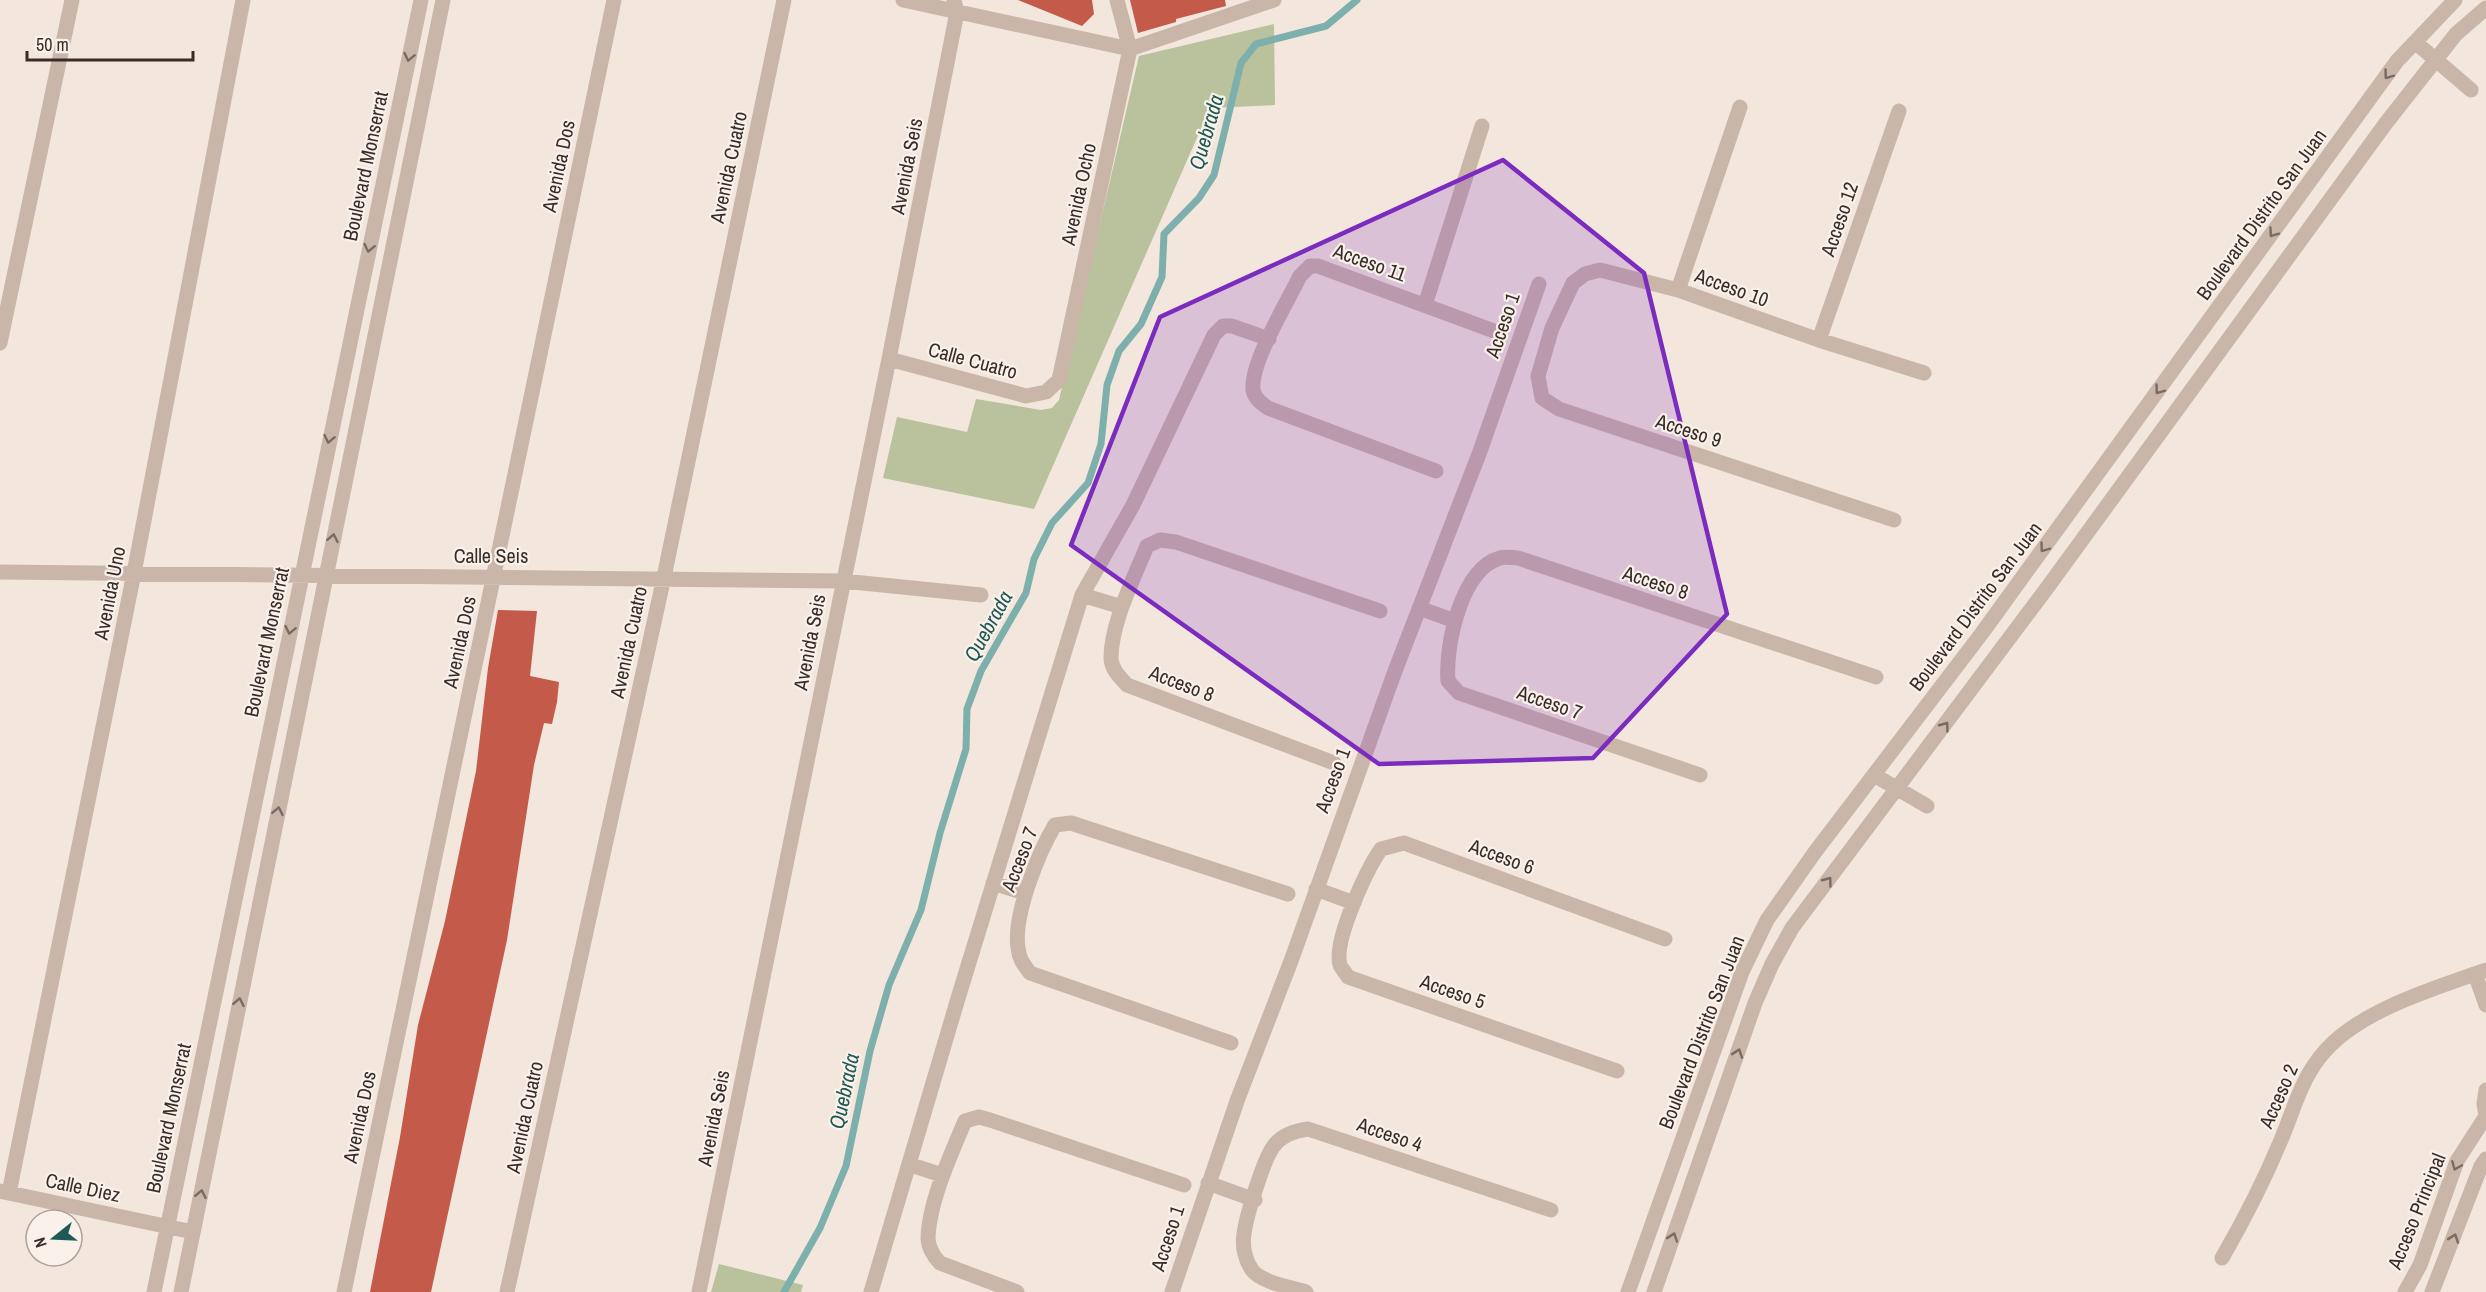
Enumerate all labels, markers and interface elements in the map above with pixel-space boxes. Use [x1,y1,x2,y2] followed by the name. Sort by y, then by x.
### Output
[27,24,194,62] scale bar
[36,32,69,57] text: 50 m
[403,52,416,62] one-way arrow
[2384,68,2395,79] one-way arrow
[336,88,394,243] street label: Boulevard Monserrat
[1182,91,1230,173] water label: Quebrada
[703,109,753,226] street label: Avenida Cuatro
[883,116,929,217] street label: Avenida Seis
[535,117,581,216] street label: Avenida Dos
[2190,123,2332,305] street label: Boulevard Distrito San Juan
[1054,140,1102,248] street label: Avenida Ocho
[1813,178,1864,261] street label: Acceso 12
[2269,226,2280,237] one-way arrow
[1329,236,1410,288] street label: Acceso 11
[363,243,376,253] one-way arrow
[1690,261,1773,313] street label: Acceso 10
[1478,289,1526,362] street label: Acceso 1
[925,335,1021,385] street label: Calle Cuatro
[2155,384,2166,395] one-way arrow
[1652,406,1725,453] street label: Acceso 9
[323,434,336,444] one-way arrow
[1902,516,2048,696] street label: Boulevard Distrito San Juan
[326,533,339,543] one-way arrow
[454,542,528,569] street label: Calle Seis
[2040,542,2051,553] one-way arrow
[87,544,131,643] street label: Avenida Uno
[1619,558,1692,605] street label: Acceso 8
[237,564,295,719] street label: Boulevard Monserrat
[603,584,653,701] street label: Avenida Cuatro
[957,585,1019,667] water label: Quebrada
[786,592,832,693] street label: Avenida Seis
[436,593,482,692] street label: Avenida Dos
[284,625,297,635] one-way arrow
[1145,658,1218,708] street label: Acceso 8
[1513,678,1586,726] street label: Acceso 7
[1938,721,1949,732] one-way arrow
[1307,744,1356,817] street label: Acceso 1
[271,807,284,817] one-way arrow
[994,823,1044,896] street label: Acceso 7
[1465,831,1538,880] street label: Acceso 6
[1820,877,1831,888] one-way arrow
[1652,931,1750,1133] street label: Boulevard Distrito San Juan
[1416,967,1489,1015] street label: Acceso 5
[232,998,245,1008] one-way arrow
[139,1040,197,1195] street label: Boulevard Monserrat
[1730,1048,1743,1059] one-way arrow
[822,1051,866,1131] water label: Quebrada
[499,1059,549,1176] street label: Avenida Cuatro
[2252,1060,2304,1133] street label: Acceso 2
[336,1068,382,1167] street label: Avenida Dos
[690,1068,736,1169] street label: Avenida Seis
[1353,1110,1426,1158] street label: Acceso 4
[2380,1149,2452,1274] street label: Acceso Principal
[2451,1159,2463,1170] one-way arrow
[43,1166,123,1208] street label: Calle Diez
[193,1189,206,1199] one-way arrow
[1143,1202,1190,1275] street label: Acceso 1
[24,1208,84,1268] north arrow
[1666,1232,1679,1243] one-way arrow
[2446,1233,2459,1244] one-way arrow
[28,1235,52,1251] text: N

